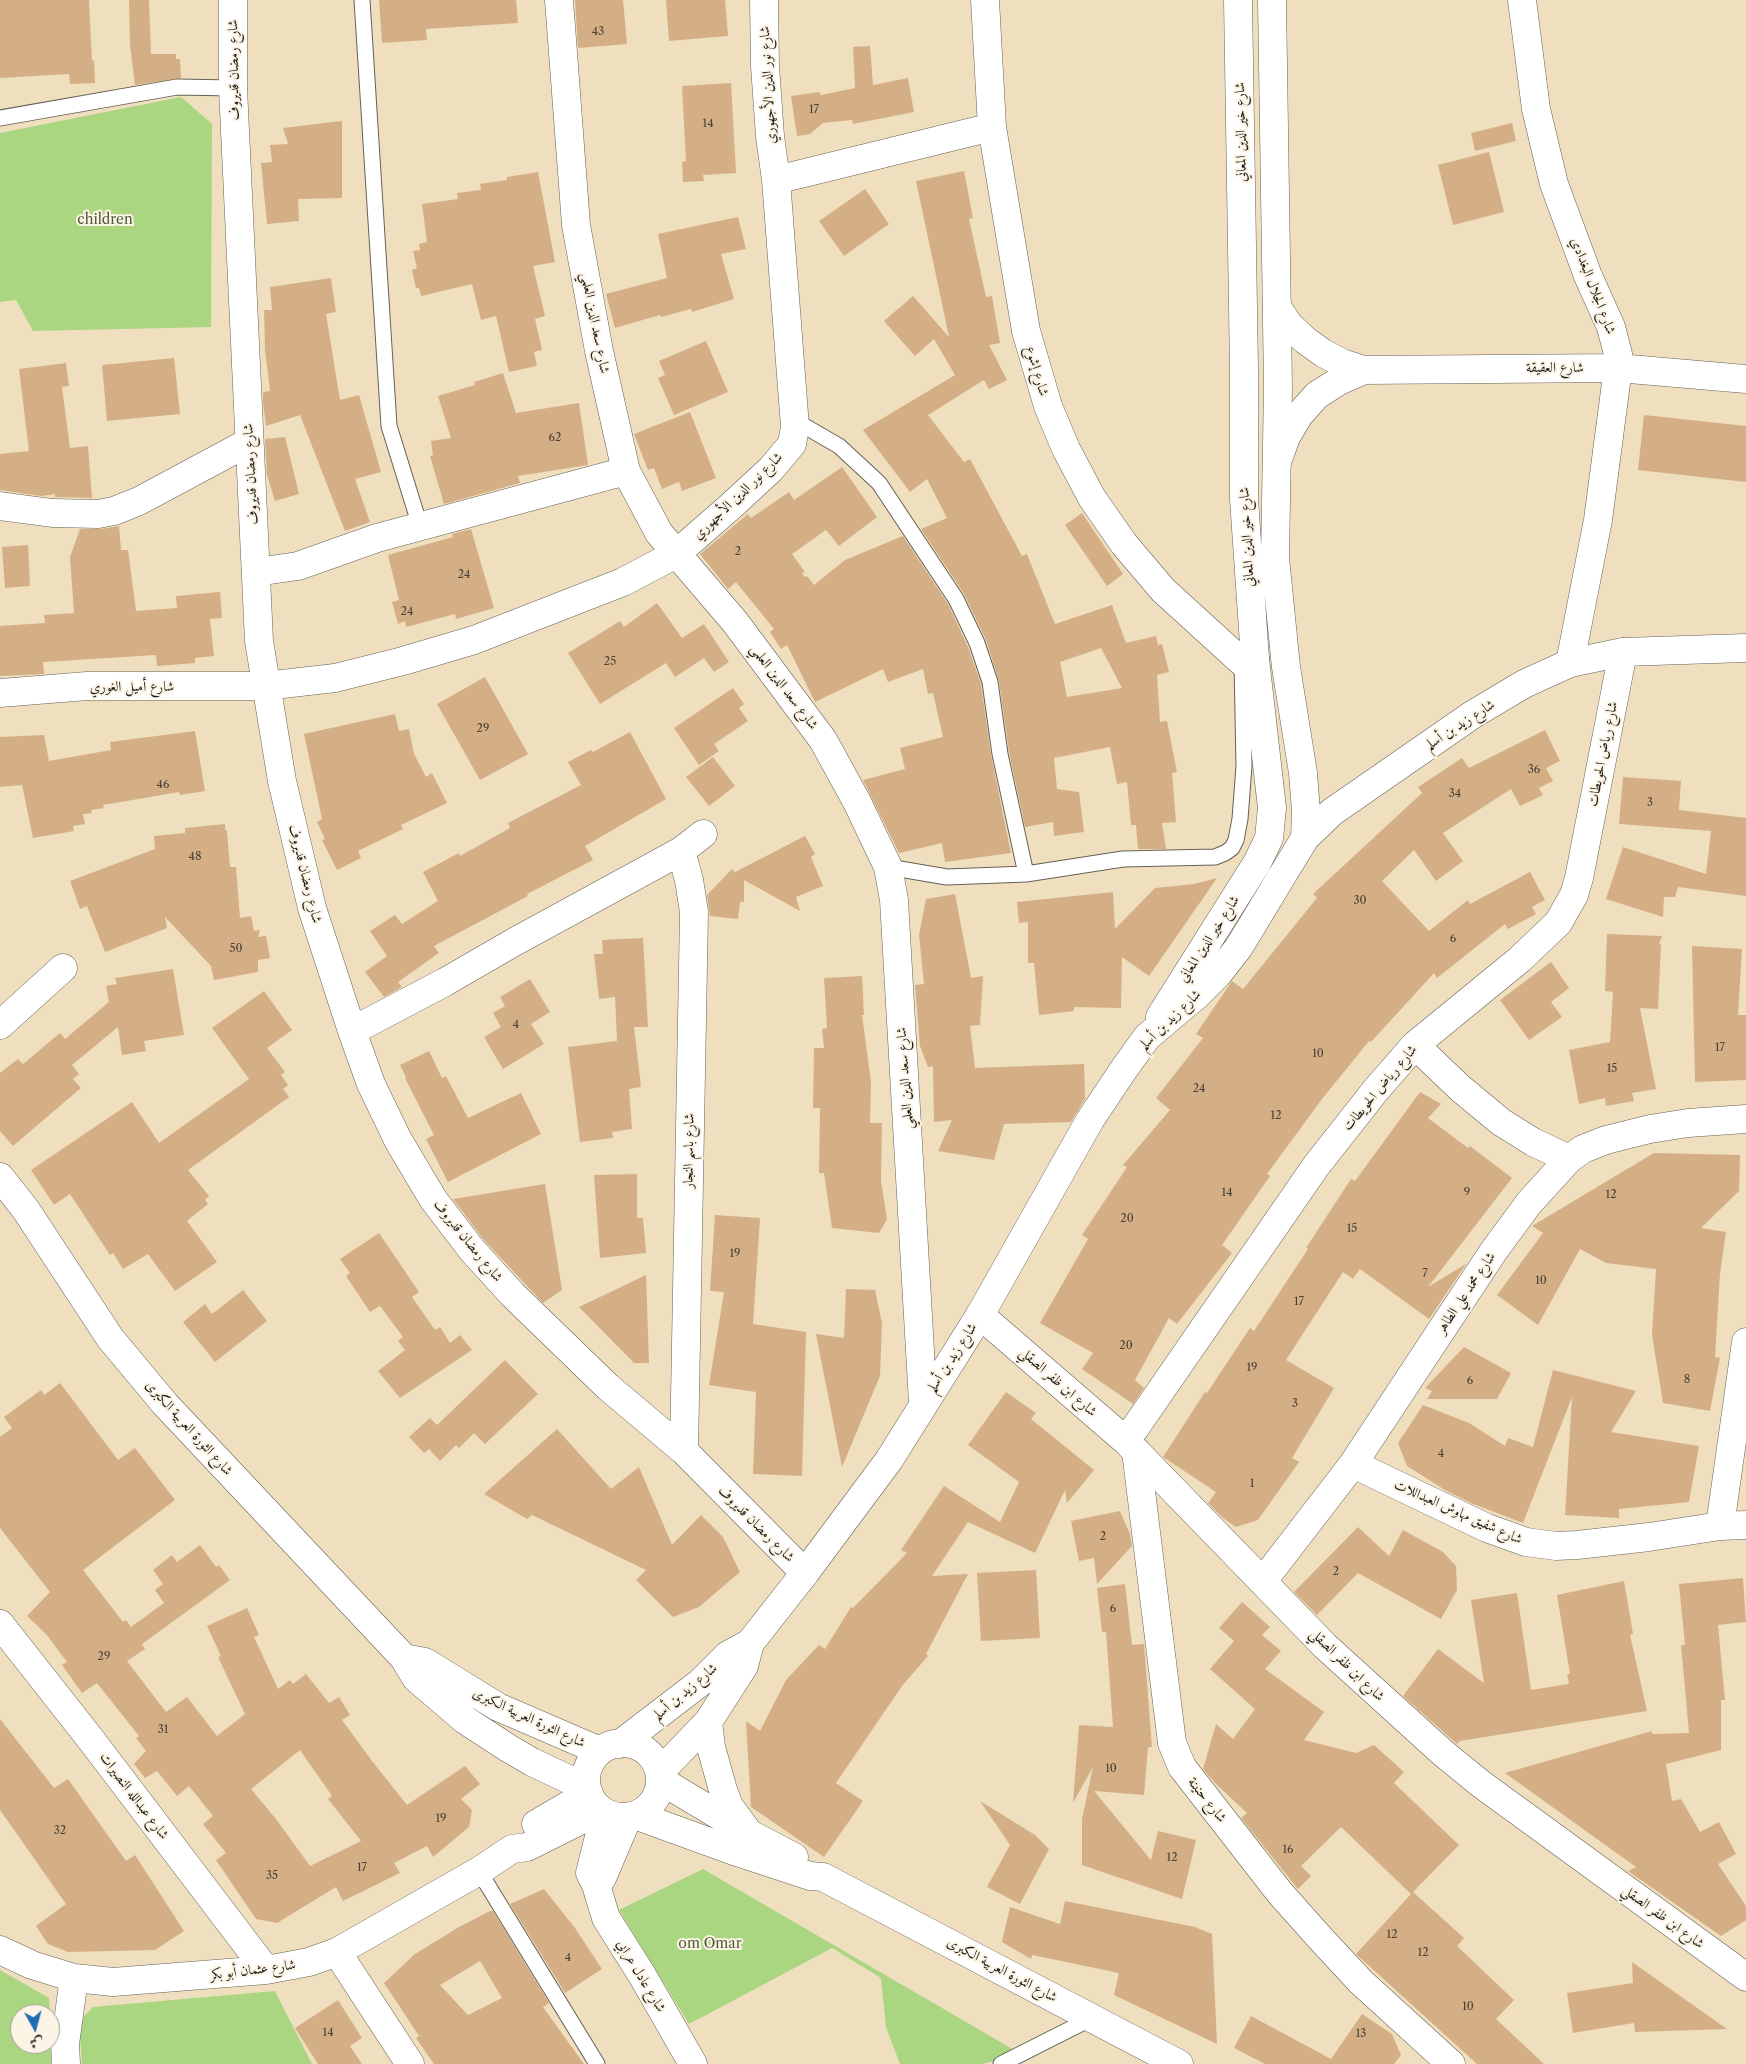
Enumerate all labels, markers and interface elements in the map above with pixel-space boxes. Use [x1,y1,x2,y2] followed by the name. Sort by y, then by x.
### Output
[225,19,243,121] street label: شارع رمضان قديروف
[592,25,604,39] house number: 43
[757,26,779,144] street label: شارع نور الدين الأجهوري
[1232,82,1250,182] street label: شارع خير الدين المعاني
[809,103,819,117] house number: 17
[703,117,713,131] house number: 14
[77,212,133,228] park label: children
[1567,235,1619,337] street label: شارع الجلال البغدادي
[577,271,613,375] street label: شارع سعد الدين العلمي
[1022,344,1052,398] street label: شارع إشوع
[1526,360,1584,376] street label: شارع العقيقة
[240,423,262,525] street label: شارع رمضان قديروف
[549,431,561,445] house number: 62
[690,449,786,543] street label: شارع نور الدين الأجهوري
[1236,487,1258,587] street label: شارع خير الدين المعاني
[735,545,741,559] house number: 2
[458,568,470,582] house number: 24
[401,605,413,619] house number: 24
[747,641,821,733] street label: شارع سعد الدين العلمي
[604,655,616,669] house number: 25
[90,679,174,695] street label: شارع أميل الغوري
[1422,696,1498,754] street label: شارع زيد بن أسلم
[1585,700,1621,808] street label: شارع رياض الحويطات
[477,722,489,736] house number: 29
[1528,763,1540,777] house number: 36
[157,778,169,792] house number: 46
[1449,787,1461,801] house number: 34
[1647,796,1653,810] house number: 3
[285,823,325,925] street label: شارع رمضان قديروف
[189,850,201,864] house number: 48
[1175,892,1243,986] street label: شارع خير الدين المعاني
[1353,894,1367,908] house number: 30
[1450,932,1456,946] house number: 6
[230,942,242,956] house number: 50
[1135,986,1205,1054] street label: شارع زيد بن أسلم
[513,1018,519,1032] house number: 4
[893,1026,917,1130] street label: شارع سعد الدين العلمي
[1715,1041,1725,1055] house number: 17
[1339,1042,1421,1134] street label: شارع رياض الحويطات
[1312,1047,1324,1061] house number: 10
[1607,1062,1617,1076] house number: 15
[1193,1082,1205,1096] house number: 24
[1271,1109,1281,1123] house number: 12
[680,1113,698,1189] street label: شارع باسم النجار
[1222,1186,1232,1200] house number: 14
[1464,1186,1470,1200] house number: 9
[1606,1188,1616,1202] house number: 12
[430,1197,506,1285] street label: شارع رمضان قديروف
[1120,1212,1134,1226] house number: 20
[1347,1222,1357,1236] house number: 15
[729,1247,741,1261] house number: 19
[1433,1249,1499,1337] street label: شارع محمد علي الطاهر
[1422,1267,1428,1281] house number: 7
[1535,1274,1547,1288] house number: 10
[1294,1295,1304,1309] house number: 17
[923,1320,981,1396] street label: شارع زيد بن أسلم
[1119,1339,1133,1353] house number: 20
[1016,1344,1100,1420] street label: شارع ابن ظفر الصقلي
[1246,1361,1258,1375] house number: 19
[1684,1373,1690,1387] house number: 8
[1467,1374,1473,1388] house number: 6
[142,1377,236,1479] street label: شارع الثورة العربية الكبرى
[1292,1397,1298,1411] house number: 3
[1438,1447,1444,1461] house number: 4
[1391,1476,1525,1548] street label: شارع شفيق مهاوش العبداللات
[1250,1477,1254,1491] house number: 1
[714,1482,798,1566] street label: شارع رمضان قديروف
[1100,1530,1106,1544] house number: 2
[1333,1565,1339,1579] house number: 2
[1110,1602,1116,1616] house number: 6
[1306,1625,1388,1705] street label: شارع ابن ظفر الصقلي
[98,1650,110,1664] house number: 29
[649,1660,721,1724] street label: شارع زيد بن أسلم
[470,1685,588,1751] street label: شارع الثورة العربية الكبرى
[158,1723,168,1737] house number: 31
[96,1749,172,1843] street label: شارع عبدالله النصيرات
[1105,1762,1117,1776] house number: 10
[1184,1774,1230,1826] street label: شارع حنينة
[435,1812,447,1826] house number: 19
[54,1824,66,1838] house number: 32
[1282,1843,1294,1857] house number: 16
[1167,1851,1177,1865] house number: 12
[357,1861,367,1875] house number: 17
[266,1869,278,1883] house number: 35
[1619,1882,1707,1952] street label: شارع ابن ظفر الصقلي
[1387,1928,1397,1942] house number: 12
[944,1934,1060,2006] street label: شارع الثورة العربية الكبرى
[678,1936,742,1952] park label: om Omar
[613,1937,669,2015] street label: شارع عادل عرابي
[1418,1946,1428,1960] house number: 12
[565,1951,571,1965] house number: 4
[209,1956,297,1984] street label: شارع عثمان أبو بكر
[1462,2000,1474,2014] house number: 10
[10,2004,60,2054] north arrow
[323,2026,333,2040] house number: 14
[1356,2027,1366,2041] house number: 13
[29,2033,45,2053] text: ش

